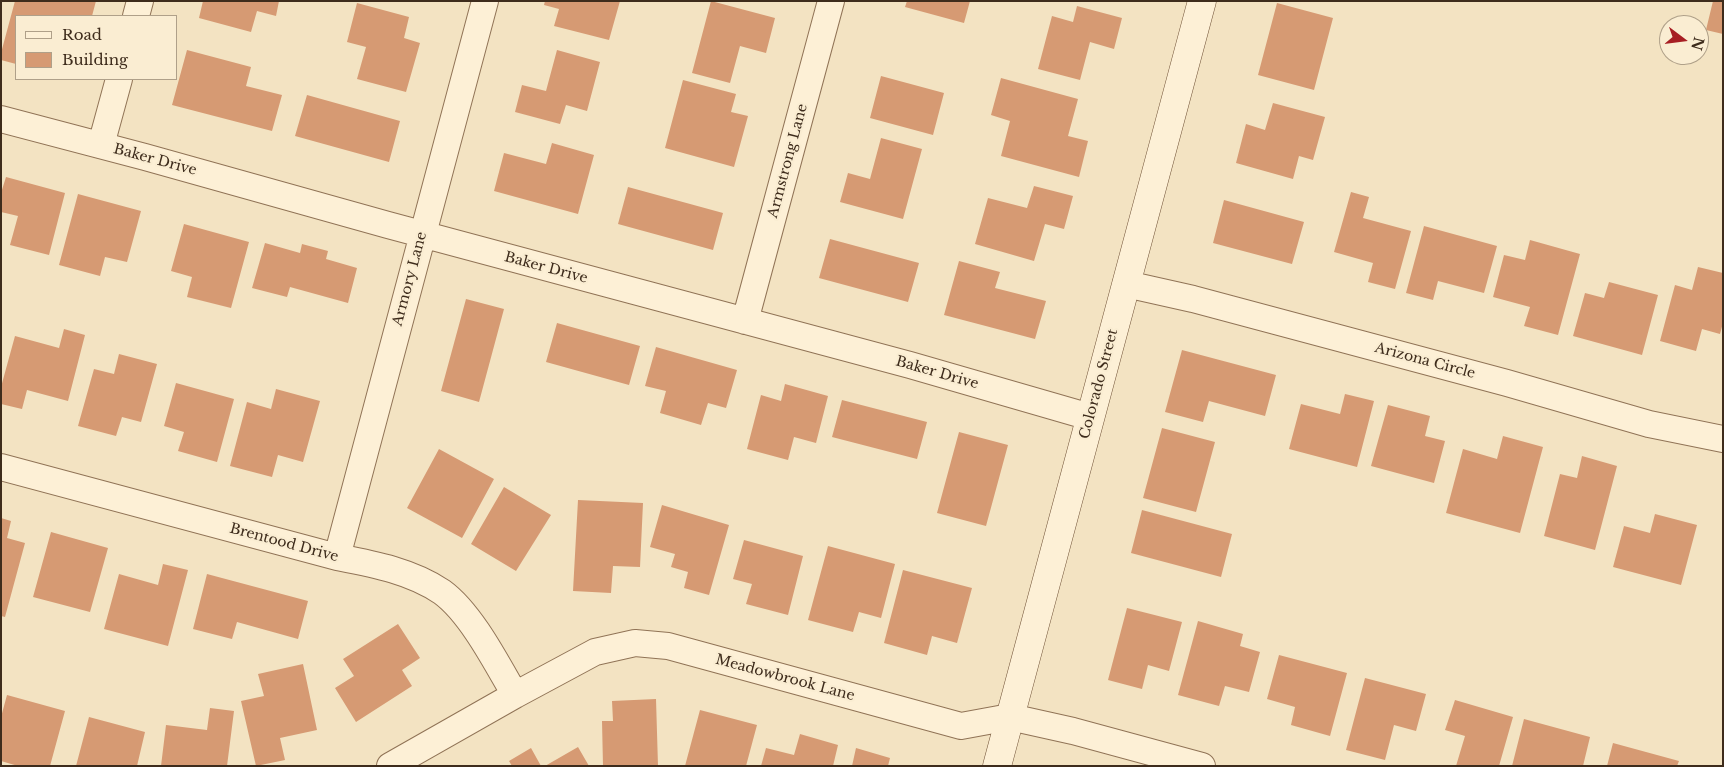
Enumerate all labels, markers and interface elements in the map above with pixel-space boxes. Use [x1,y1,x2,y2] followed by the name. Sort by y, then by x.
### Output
[15,15,178,80] legend
[1659,15,1709,65] north arrow
[62,25,102,44] text: Road
[1687,35,1708,52] text: N
[62,50,128,69] text: Building
[765,102,811,220] street label: Armstrong Lane
[112,141,198,179] street label: Baker Drive
[389,230,431,328] street label: Armory Lane
[503,249,589,287] street label: Baker Drive
[1076,327,1122,441] street label: Colorado Street
[1373,340,1477,382] street label: Arizona Circle
[894,353,980,393] street label: Baker Drive
[228,520,340,566] street label: Brentood Drive
[714,651,856,705] street label: Meadowbrook Lane

